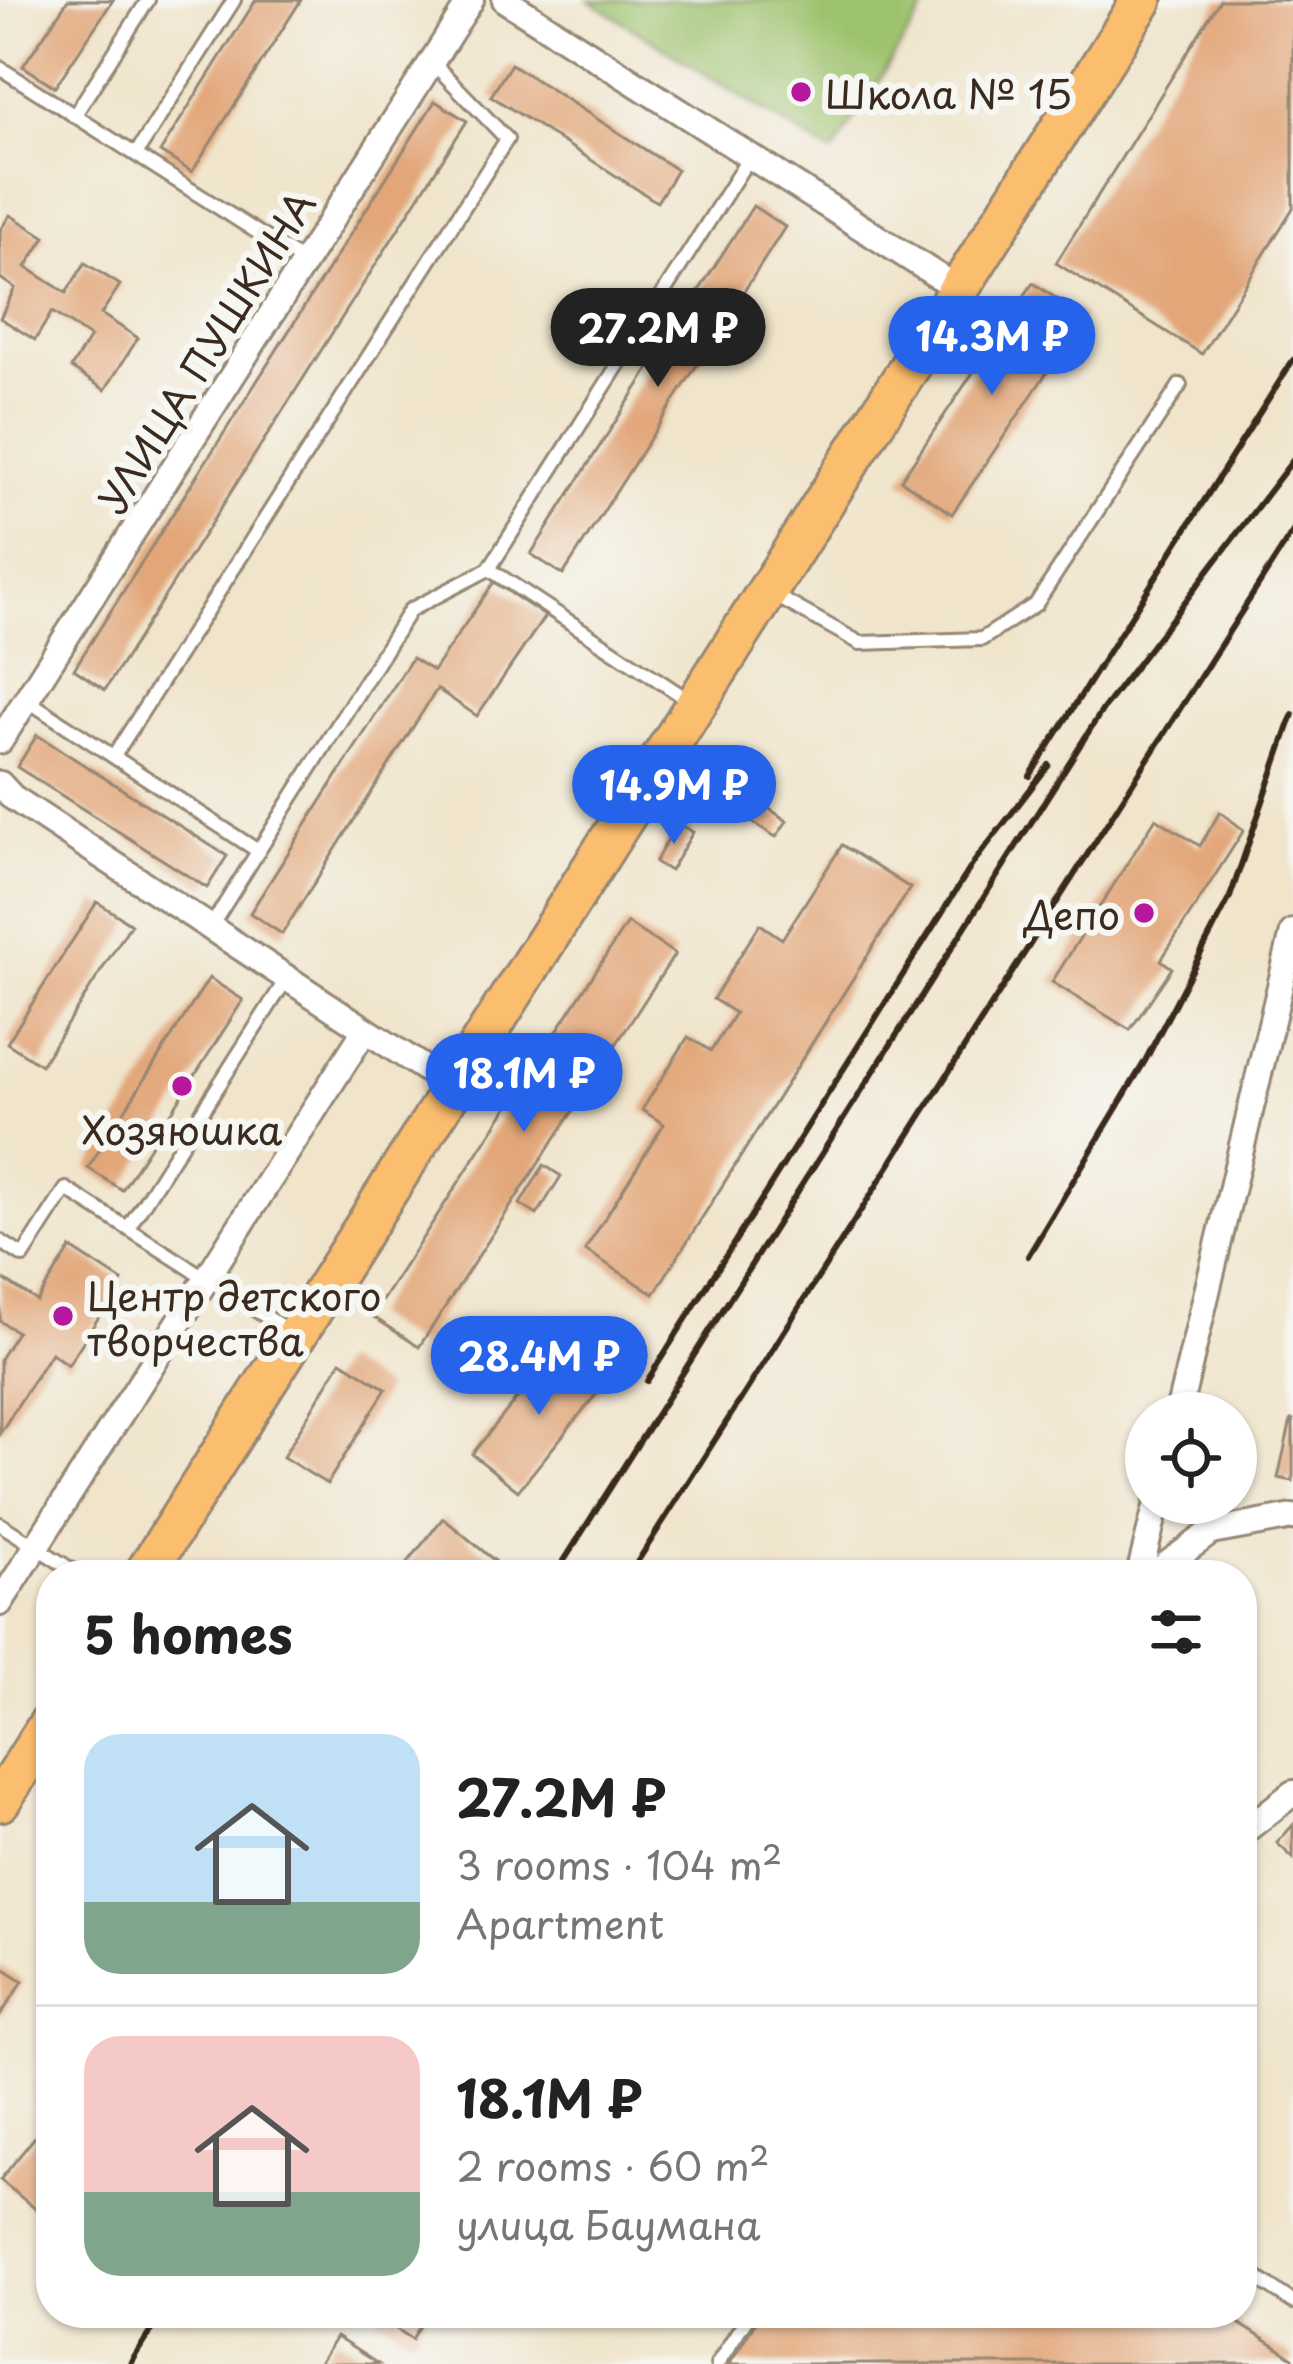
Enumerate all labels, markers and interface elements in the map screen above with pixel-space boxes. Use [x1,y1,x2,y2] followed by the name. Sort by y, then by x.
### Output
[825,63,1072,122] place label: Школа № 15
[788,79,814,105] marker: Школа № 15
[82,178,328,524] street label: УЛИЦА ПУШКИНА
[547,288,769,390] pin: 27.2M ₽
[881,296,1103,398] pin: 14.3M ₽
[578,297,738,356] text: 27.2M ₽
[915,305,1069,364] text: 14.3M ₽
[563,745,785,847] pin: 14.9M ₽
[599,754,749,813] text: 14.9M ₽
[1022,884,1120,943] place label: Депо
[1131,900,1157,926] marker: Депо
[413,1033,635,1135] pin: 18.1M ₽
[453,1042,595,1101] text: 18.1M ₽
[169,1073,195,1099] marker: Хозяюшка
[82,1099,283,1158] place label: Хозяюшка
[87,1265,381,1369] place label: Центр детского творчества
[50,1303,76,1329] marker: Центр детского творчества
[428,1316,650,1418] pin: 28.4M ₽
[458,1325,620,1384] text: 28.4M ₽
[1125,1392,1257,1524] map controls
[1125,1392,1257,1524] button: locate
[84,1594,293,1671] text: 5 homes
[1143,1599,1209,1665] icon: filters
[456,1757,666,1834] text: 27.2M ₽
[180,1782,324,1926] icon: home
[456,1834,782,1893] text: 3 rooms · 104 m²
[456,1893,664,1952] text: Apartment
[456,2058,643,2135] text: 18.1M ₽
[180,2084,324,2228] icon: home
[456,2135,770,2194] text: 2 rooms · 60 m²
[456,2194,760,2253] text: улица Баумана

